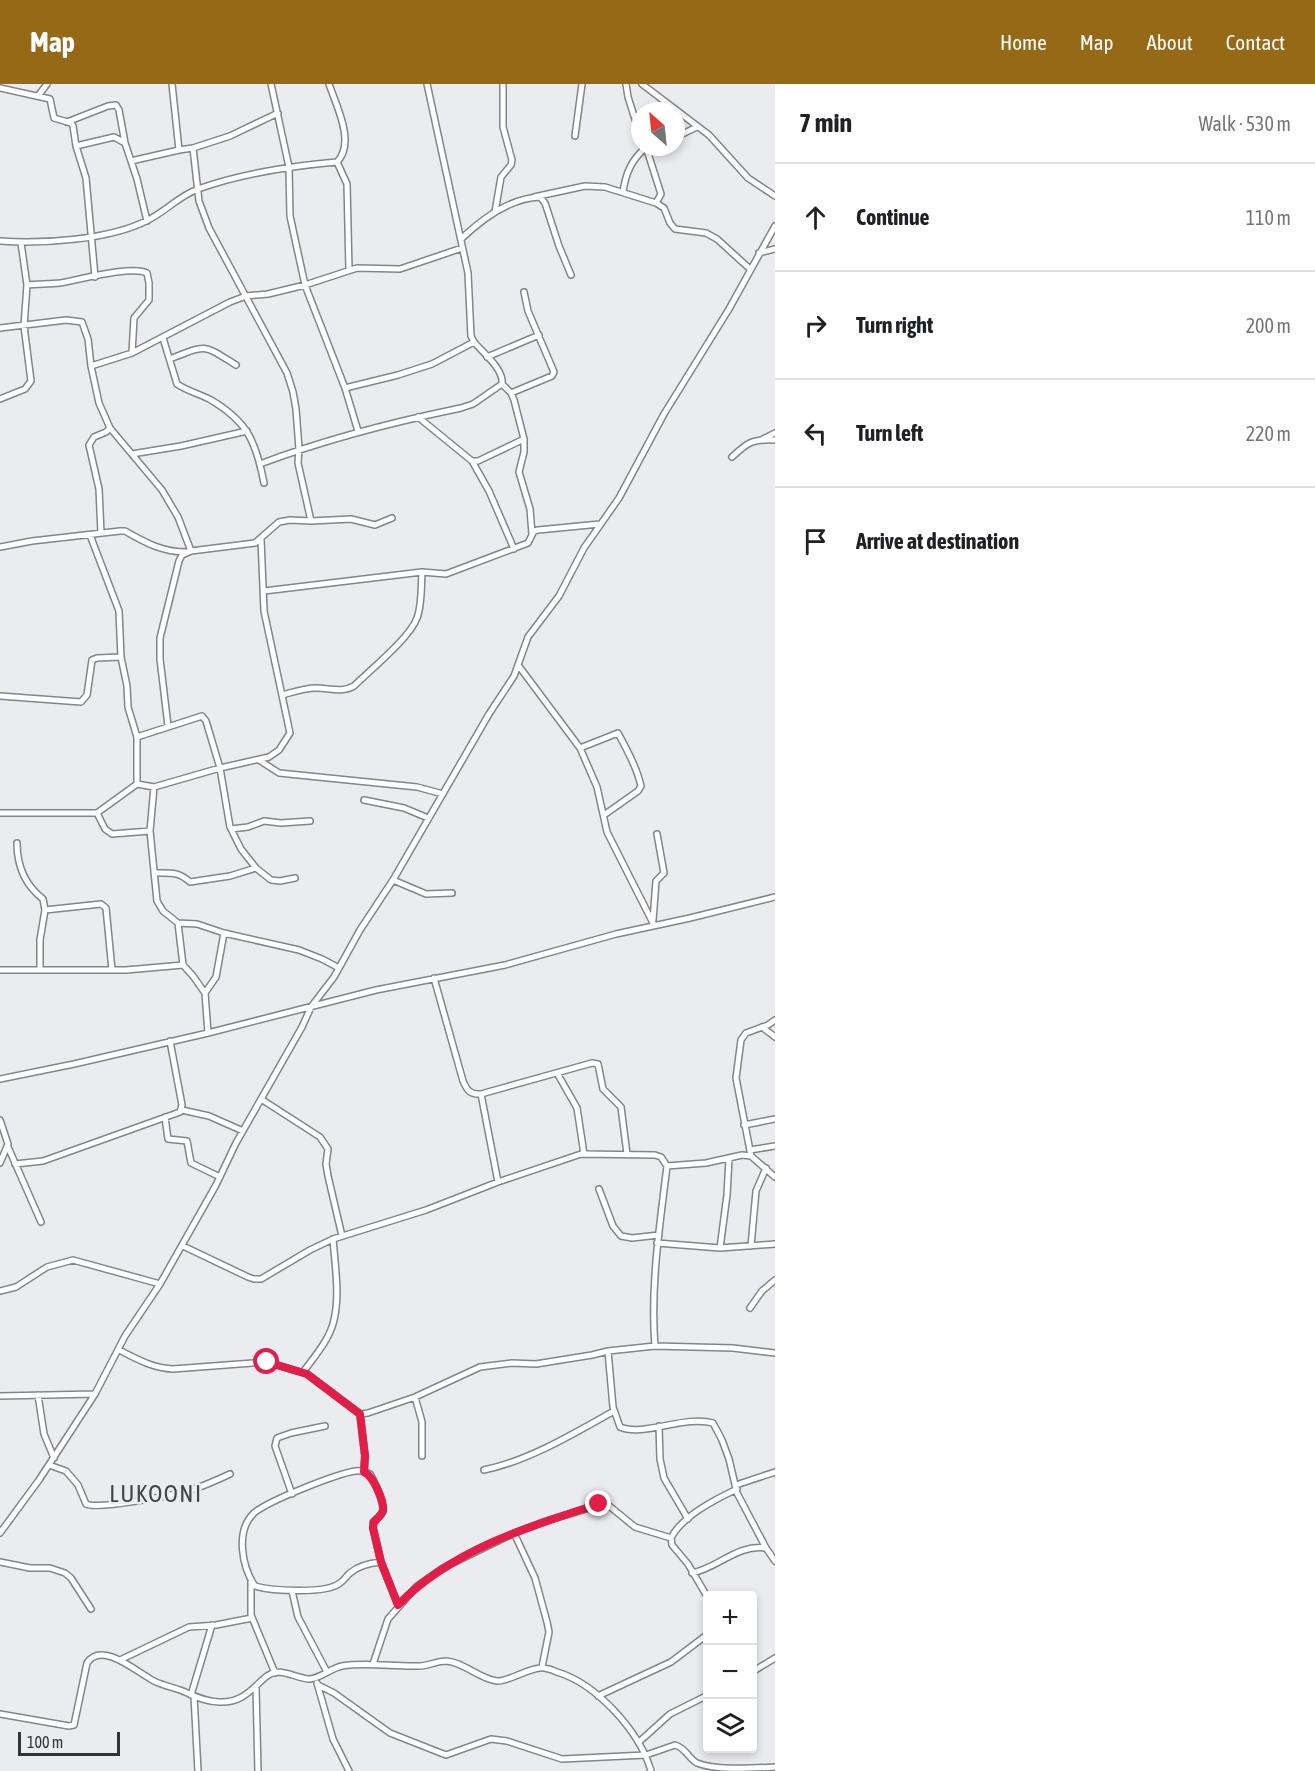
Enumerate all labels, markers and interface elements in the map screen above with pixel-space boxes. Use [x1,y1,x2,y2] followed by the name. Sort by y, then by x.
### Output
[30,26,75,58] text: Map
[1000,30,1047,54] text: Home
[1080,30,1114,54] text: Map
[1147,30,1193,54] text: About
[1226,30,1285,54] text: Contact
[631,102,685,156] north arrow
[799,108,852,138] text: 7 min
[1199,112,1291,135] text: Walk · 530 m
[799,201,832,234] icon: ahead
[856,204,930,230] text: Continue
[1246,206,1291,229] text: 110 m
[799,309,832,342] icon: right
[856,312,933,338] text: Turn right
[1246,314,1291,337] text: 200 m
[799,417,832,450] icon: left
[856,420,923,446] text: Turn left
[1246,422,1291,445] text: 220 m
[799,525,832,558] icon: arrive
[856,528,1019,554] text: Arrive at destination
[253,1348,279,1374] route start
[109,1480,203,1507] district label: LUKOONI
[585,1490,611,1516] route end
[703,1591,757,1753] map controls
[703,1591,757,1645] button: +
[703,1645,757,1699] button: −
[703,1699,757,1753] button: layers
[18,1729,120,1756] scale bar
[27,1733,63,1751] text: 100 m

